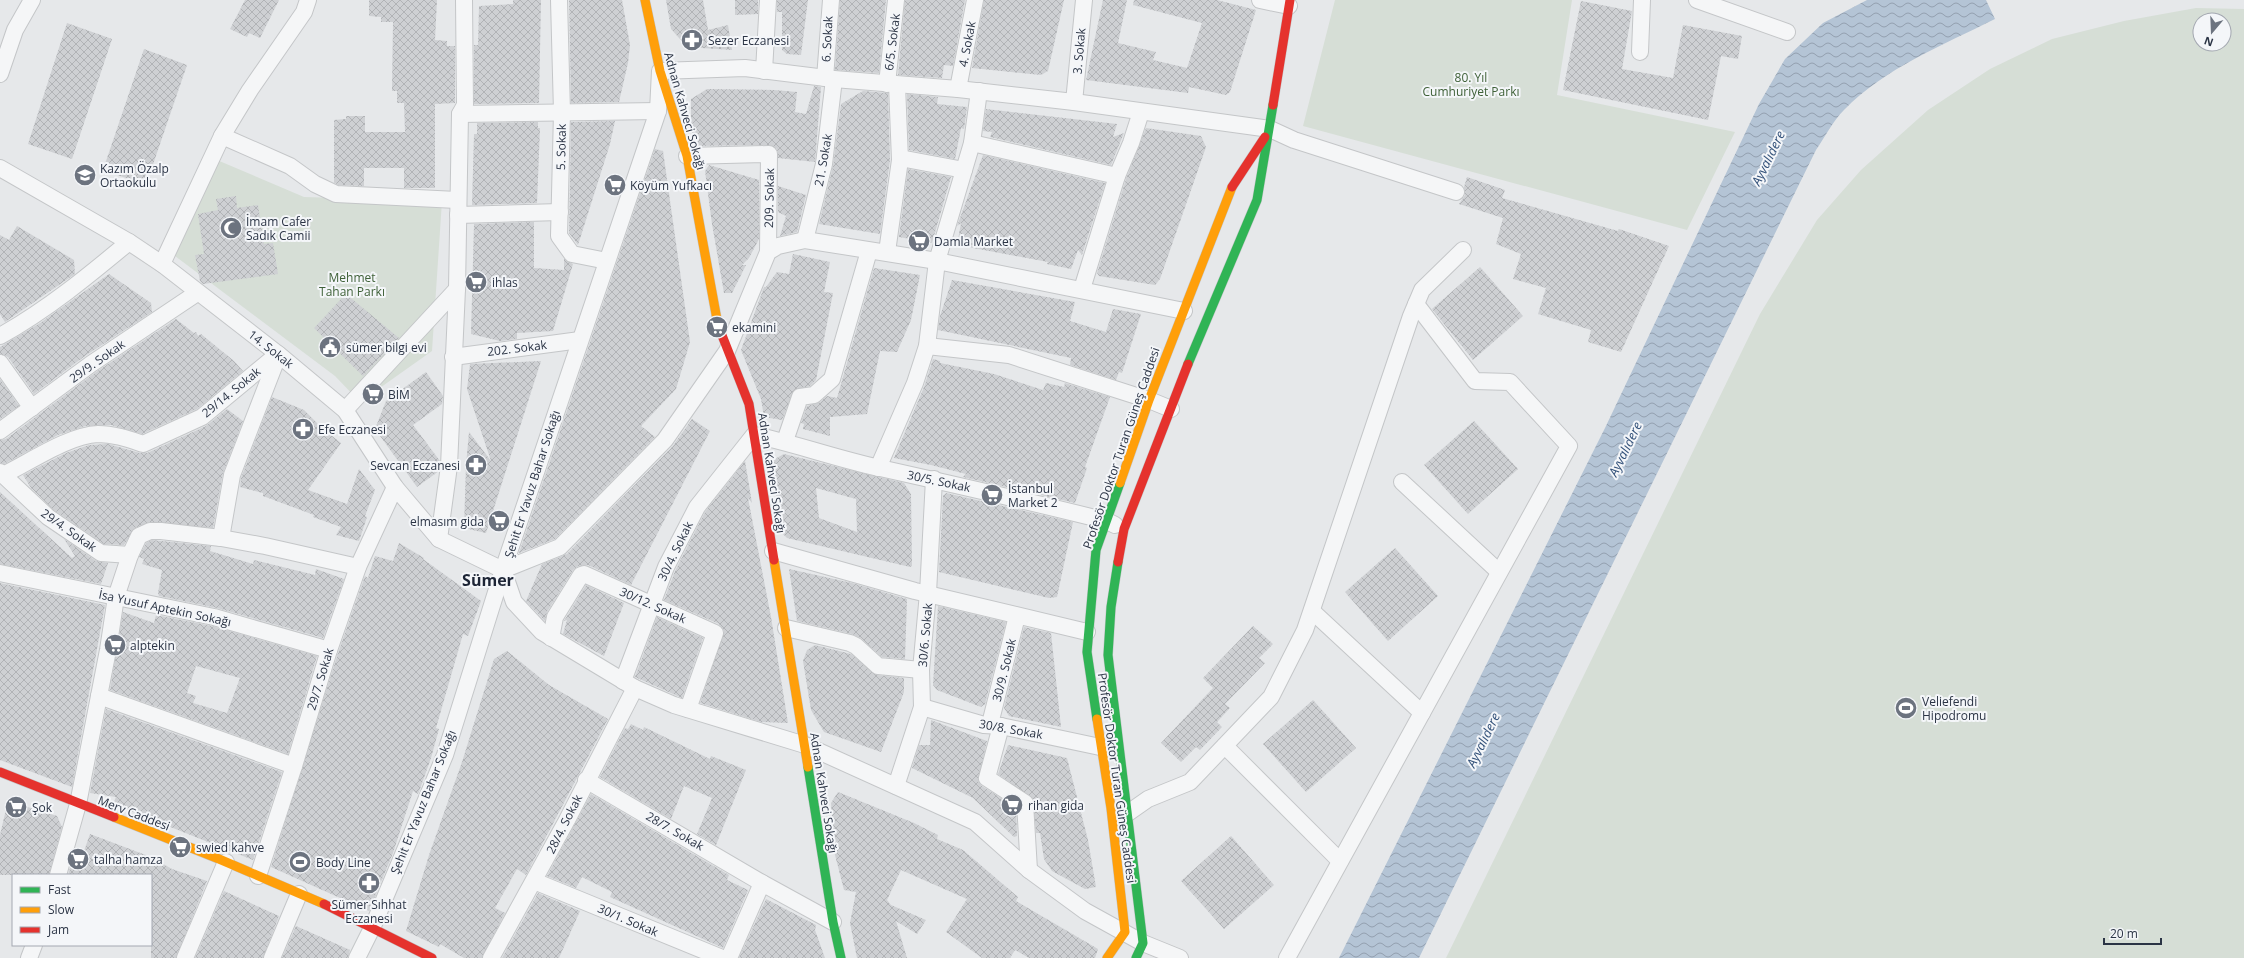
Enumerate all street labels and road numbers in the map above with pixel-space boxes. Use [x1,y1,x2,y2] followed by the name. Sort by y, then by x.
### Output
[880,12,904,72] street label: 6/5. Sokak
[817,15,837,63] street label: 6. Sokak
[954,19,980,68] street label: 4. Sokak
[1069,27,1090,75] street label: 3. Sokak
[660,50,710,172] street label: Adnan Kahveci Sokağı
[552,123,570,170] street label: 5. Sokak
[810,132,836,188] street label: 21. Sokak
[760,167,778,228] street label: 209. Sokak
[245,326,298,372] street label: 14. Sokak
[66,335,129,386] street label: 29/9. Sokak
[486,336,548,360] street label: 202. Sokak
[1078,345,1164,551] street label: Profesör Doktor Turan Güneş Caddesi
[198,363,265,421] street label: 29/14. Sokak
[500,408,564,560] street label: Şehit Er Yavuz Bahar Sokağı
[754,412,790,534] street label: Adnan Kahveci Sokağı
[906,466,973,496] street label: 30/5. Sokak
[38,505,101,556] street label: 29/4. Sokak
[653,518,697,584] street label: 30/4. Sokak
[617,583,690,628] street label: 30/12. Sokak
[97,586,233,630] street label: İsa Yusuf Aptekin Sokağı
[914,602,936,668] street label: 30/6. Sokak
[988,636,1020,703] street label: 30/9. Sokak
[302,645,338,712] street label: 29/7. Sokak
[1094,672,1140,884] street label: Profesör Doktor Turan Güneş Caddesi
[978,715,1045,743] street label: 30/8. Sokak
[386,727,460,877] street label: Şehit Er Yavuz Bahar Sokağı
[806,732,842,854] street label: Adnan Kahveci Sokağı
[95,791,173,835] street label: Merv Caddesi
[542,791,586,857] street label: 28/4. Sokak
[643,808,708,855] street label: 28/7. Sokak
[595,900,662,941] street label: 30/1. Sokak

